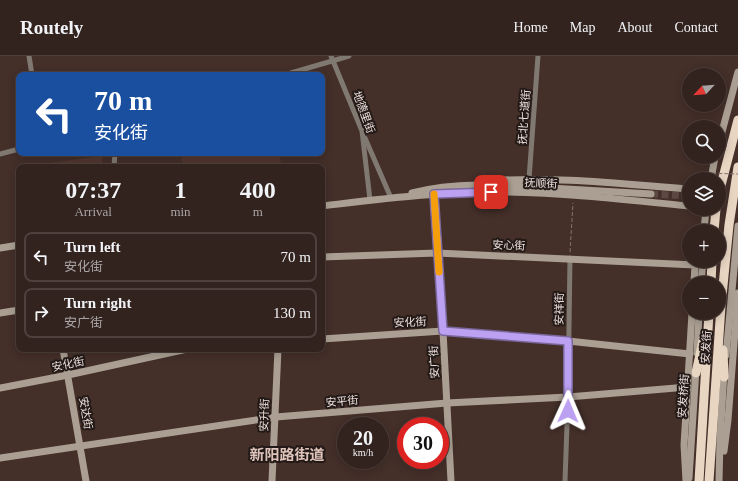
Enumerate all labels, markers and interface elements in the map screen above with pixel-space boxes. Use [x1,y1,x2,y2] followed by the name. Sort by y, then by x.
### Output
[20,17,83,38] text: Routely
[514,20,548,35] text: Home
[570,20,595,35] text: Map
[617,20,652,35] text: About
[674,20,718,35] text: Contact
[682,68,726,112] north arrow
[682,68,726,320] map controls
[94,85,152,116] text: 70 m
[28,88,80,140] icon: left
[351,89,377,135] street label: 地德里街
[516,89,532,145] street label: 抚北七道街
[682,120,726,164] button: search
[94,123,148,143] text: 安化街
[682,172,726,216] button: layers
[474,175,508,209] pin
[524,176,558,190] street label: 抚顺街
[65,177,121,203] text: 07:37
[174,177,186,203] text: 1
[240,177,276,203] text: 400
[480,181,502,203] icon: arrive
[74,204,112,219] text: Arrival
[170,204,191,219] text: min
[253,204,263,219] text: m
[682,224,726,268] button: +
[492,238,526,252] street label: 安心街
[64,239,121,255] text: Turn left
[30,246,52,268] icon: left
[281,249,311,265] text: 70 m
[64,259,103,274] text: 安化街
[682,276,726,320] button: −
[553,292,565,326] street label: 安祥街
[64,295,131,311] text: Turn right
[30,302,52,324] icon: right
[273,305,311,321] text: 130 m
[64,315,103,330] text: 安广街
[393,315,427,329] street label: 安化街
[699,330,713,364] street label: 安发街
[427,345,441,379] street label: 安广街
[51,355,85,373] street label: 安化街
[675,374,691,418] street label: 安发桥街
[547,390,589,432] position arrow
[325,394,359,408] street label: 安平街
[77,396,95,430] street label: 安达街
[257,398,271,432] street label: 安升街
[397,417,449,469] speed limit sign: 30
[353,427,373,449] text: 20
[249,447,325,463] district label: 新阳路街道
[353,447,373,458] text: km/h

